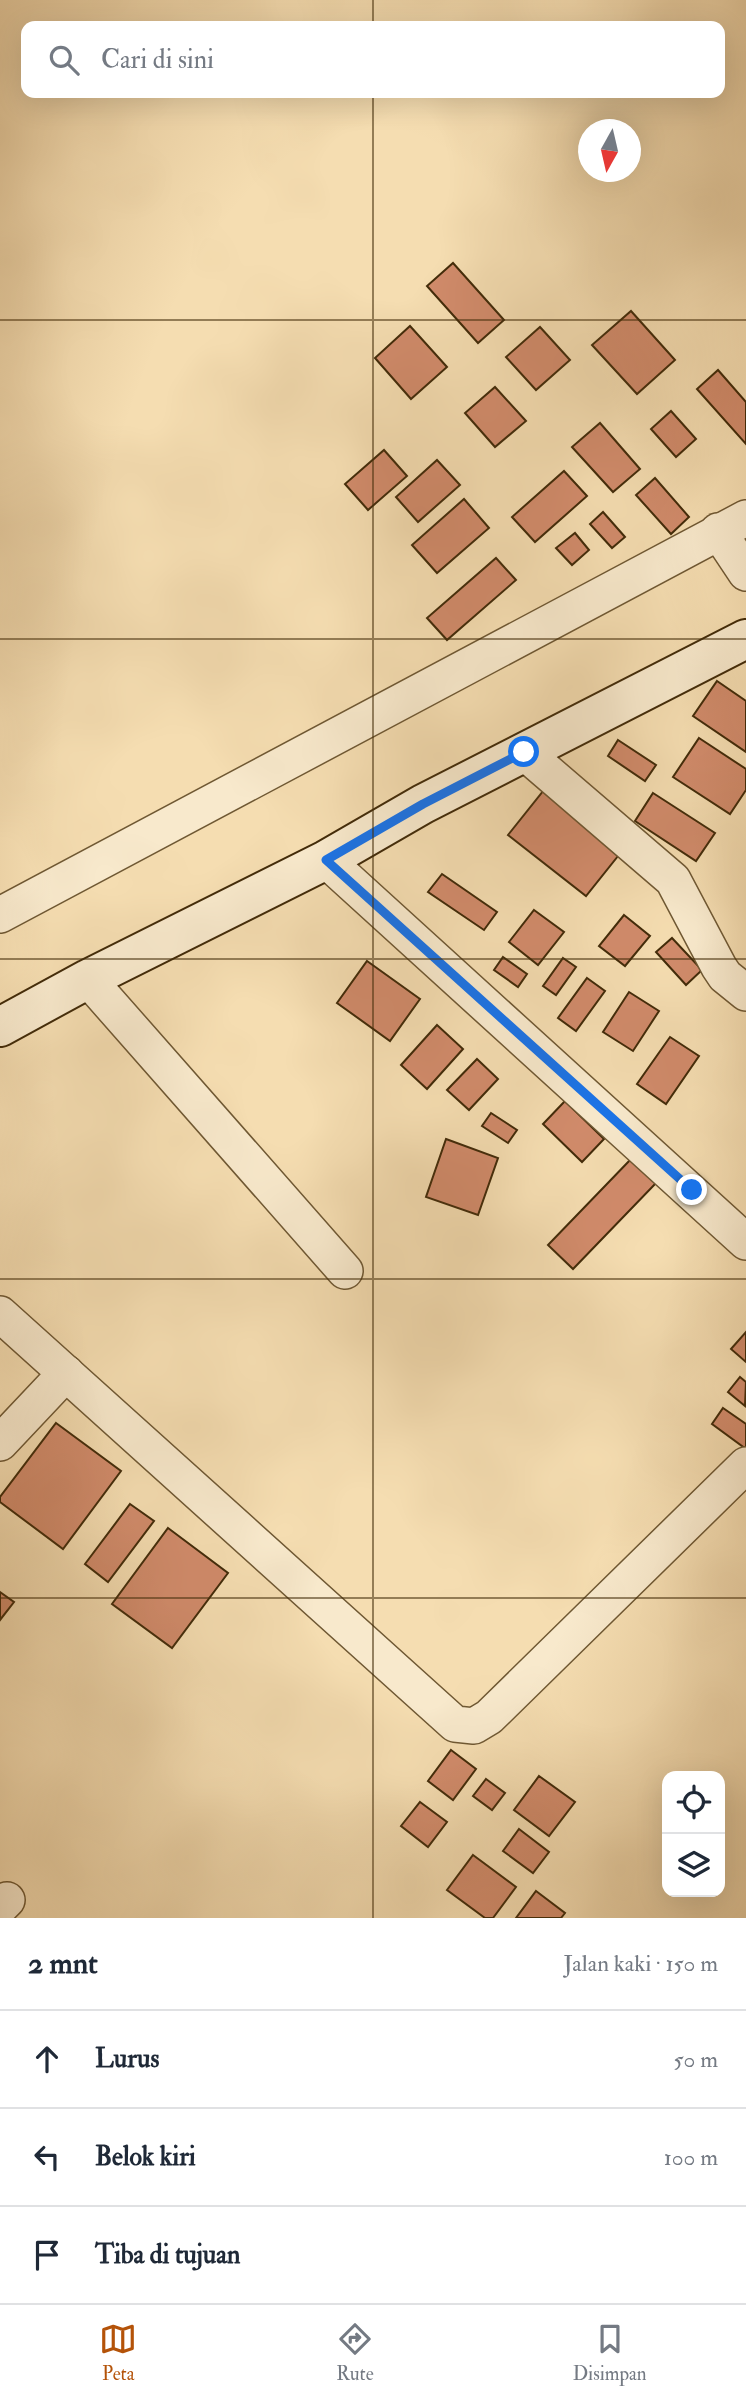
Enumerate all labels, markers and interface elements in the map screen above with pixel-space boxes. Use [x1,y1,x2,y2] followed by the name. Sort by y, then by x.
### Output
[21,21,725,98] search box
[45,41,83,79] icon: search
[101,44,214,76] text: Cari di sini
[578,119,641,182] north arrow
[508,736,539,767] route start
[676,1174,707,1205] route end
[662,1771,725,1897] map controls
[662,1771,725,1834] button: locate
[662,1834,725,1897] button: layers
[28,1945,98,1982] text: 2 mnt
[564,1949,718,1978] text: Jalan kaki · 150 m
[28,2040,66,2078] icon: ahead
[95,2043,159,2075] text: Lurus
[674,2045,718,2074] text: 50 m
[28,2138,66,2176] icon: left
[95,2141,196,2173] text: Belok kiri
[664,2143,718,2172] text: 100 m
[28,2236,66,2274] icon: arrive
[95,2239,240,2271] text: Tiba di tujuan
[99,2320,137,2386] tab: Peta
[336,2320,374,2386] tab: Rute
[573,2320,647,2386] tab: Disimpan

